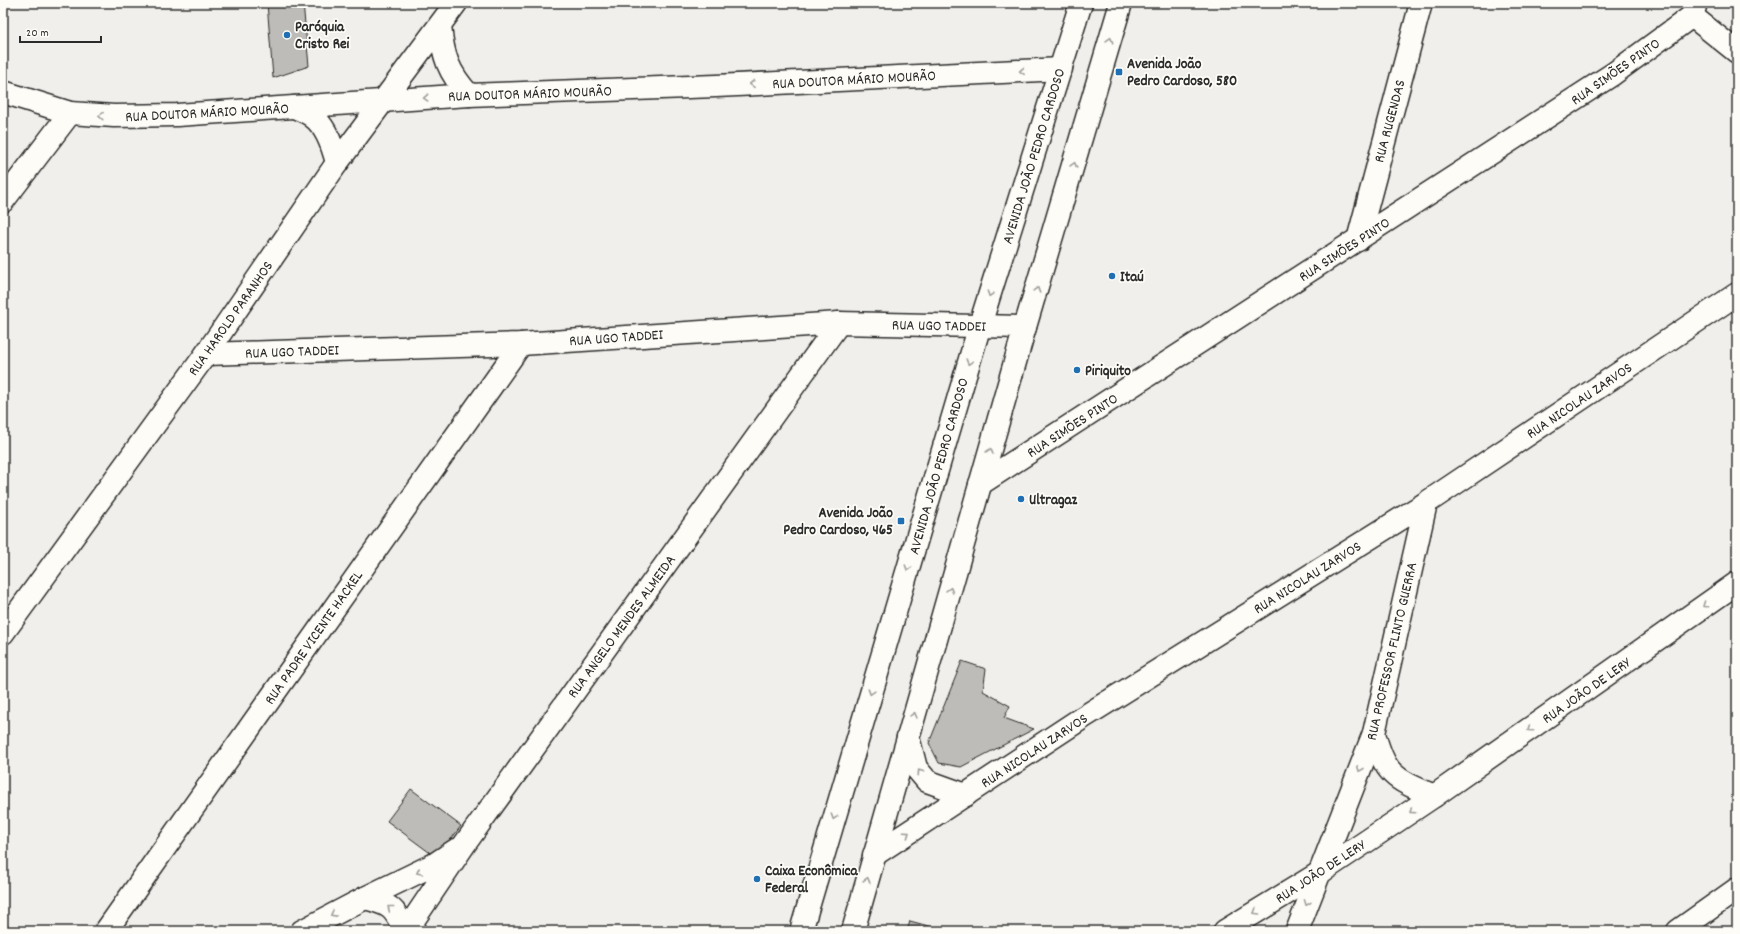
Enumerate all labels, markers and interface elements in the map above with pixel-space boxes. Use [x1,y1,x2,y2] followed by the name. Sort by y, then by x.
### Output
[295,17,350,56] place label: Paróquia Cristo Rei
[20,18,101,44] scale bar
[26,25,49,42] text: 20 m
[282,30,292,40] marker: Paróquia Cristo Rei
[1567,34,1665,112] street label: RUA SIMÕES PINTO
[1105,37,1114,44] one-way arrow
[1127,54,1237,93] place label: Avenida João Pedro Cardoso, 580
[772,66,937,96] street label: RUA DOUTOR MÁRIO MOURÃO
[998,66,1072,247] street label: AVENIDA JOÃO PEDRO CARDOSO
[1019,66,1025,75] one-way arrow
[1114,67,1124,77] marker: Avenida João Pedro Cardoso, 580
[1369,78,1413,165] street label: RUA RUGENDAS
[749,80,755,88] one-way arrow
[448,81,612,109] street label: RUA DOUTOR MÁRIO MOURÃO
[423,94,429,103] one-way arrow
[125,99,290,129] street label: RUA DOUTOR MÁRIO MOURÃO
[98,111,104,120] one-way arrow
[1069,162,1078,169] one-way arrow
[1295,213,1395,288] street label: RUA SIMÕES PINTO
[184,257,280,381] street label: RUA HAROLD PARANHOS
[1120,267,1144,289] place label: Itaú
[1107,271,1117,281] marker: Itaú
[1032,287,1041,294] one-way arrow
[986,290,995,297] one-way arrow
[892,315,987,339] street label: RUA UGO TADDEI
[568,325,664,353] street label: RUA UGO TADDEI
[245,340,340,366] street label: RUA UGO TADDEI
[1523,358,1638,445] street label: RUA NICOLAU ZARVOS
[965,359,974,366] one-way arrow
[1085,361,1131,383] place label: Piriquito
[1072,365,1082,375] marker: Piriquito
[904,376,976,557] street label: AVENIDA JOÃO PEDRO CARDOSO
[1023,389,1123,464] street label: RUA SIMÕES PINTO
[985,448,994,455] one-way arrow
[1029,490,1078,512] place label: Ultragaz
[1016,494,1026,504] marker: Ultragaz
[783,503,893,542] place label: Avenida João Pedro Cardoso, 465
[896,516,906,526] marker: Avenida João Pedro Cardoso, 465
[1250,537,1366,621] street label: RUA NICOLAU ZARVOS
[563,551,682,703] street label: RUA ANGELO MENDES ALMEIDA
[1362,560,1424,743] street label: RUA PROFESSOR FLINTO GUERRA
[904,564,913,571] one-way arrow
[260,567,369,710] street label: RUA PADRE VICENTE HACKEL
[945,586,954,593] one-way arrow
[1702,600,1709,608] one-way arrow
[1538,653,1636,730] street label: RUA JOÃO DE LERY
[867,689,876,696] one-way arrow
[977,709,1093,795] street label: RUA NICOLAU ZARVOS
[910,711,918,718] one-way arrow
[1527,724,1534,731] one-way arrow
[1356,766,1364,773] one-way arrow
[917,769,925,776] one-way arrow
[1409,806,1416,814] one-way arrow
[830,813,839,820] one-way arrow
[903,831,910,839] one-way arrow
[1272,835,1371,910] street label: RUA JOÃO DE LERY
[765,861,858,900] place label: Caixa Econômica Federal
[415,867,423,875] one-way arrow
[752,874,762,884] marker: Caixa Econômica Federal
[863,877,871,883] one-way arrow
[1304,900,1312,907] one-way arrow
[388,906,395,913] one-way arrow
[1253,908,1260,915] one-way arrow
[330,910,337,917] one-way arrow

